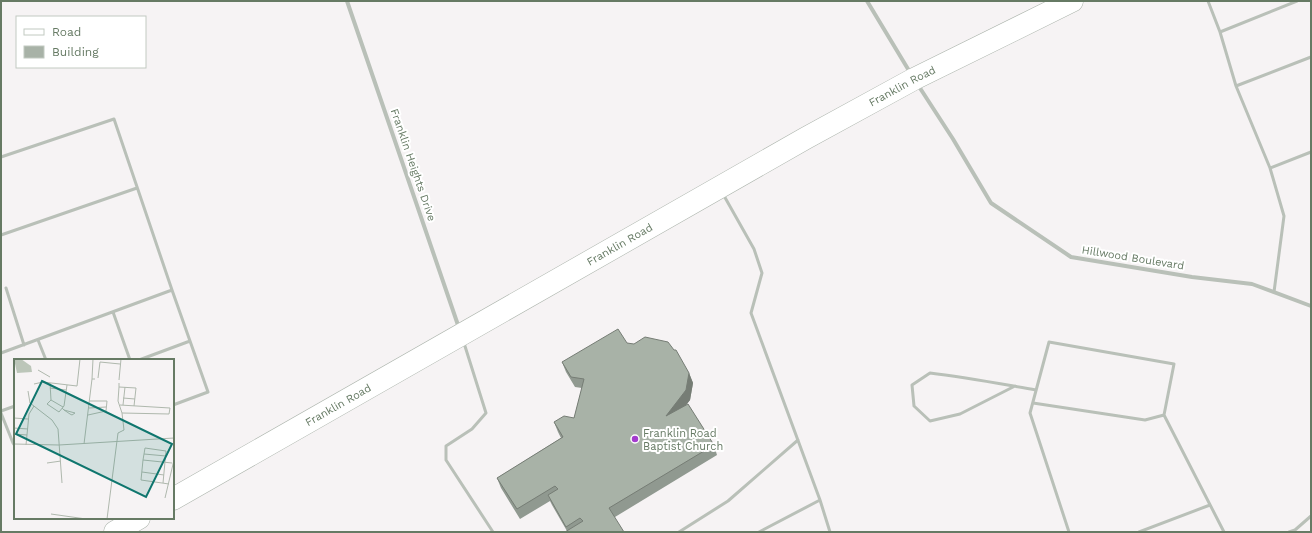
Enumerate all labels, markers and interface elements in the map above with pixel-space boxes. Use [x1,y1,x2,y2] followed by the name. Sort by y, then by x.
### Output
[16,16,146,68] legend
[52,25,81,39] text: Road
[52,45,99,59] text: Building
[866,63,938,109] street label: Franklin Road
[388,107,438,223] street label: Franklin Heights Drive
[584,220,655,268] street label: Franklin Road
[1081,243,1185,273] street label: Hillwood Boulevard
[14,359,174,519] inset map
[303,381,373,429] street label: Franklin Road
[643,427,723,453] place label: Franklin Road Baptist Church
[630,434,640,444] marker: Franklin Road Baptist Church

